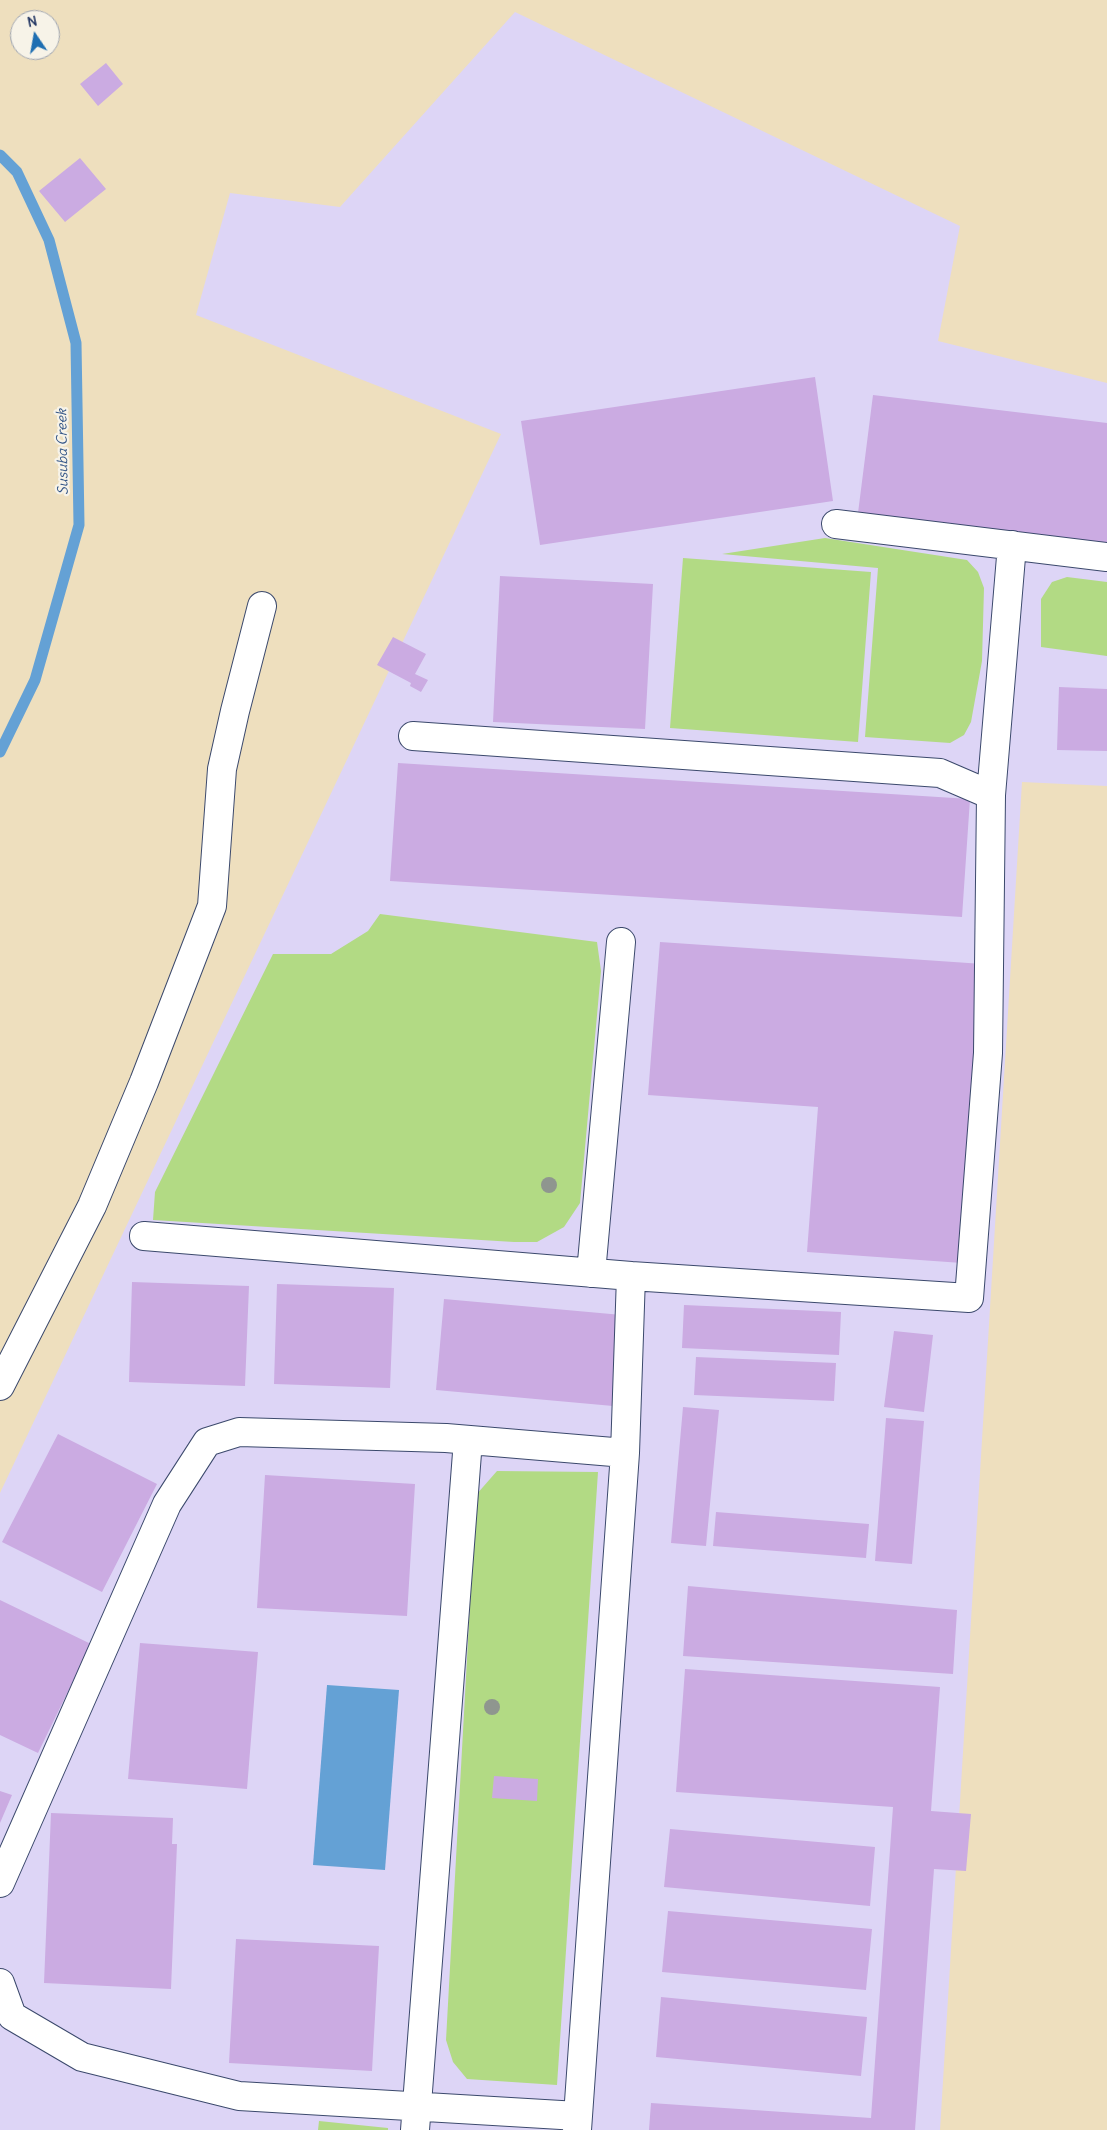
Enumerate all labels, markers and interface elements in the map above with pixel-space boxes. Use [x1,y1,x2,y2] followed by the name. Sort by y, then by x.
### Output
[10,10,60,60] north arrow
[25,11,39,31] text: N
[54,409,72,495] water label: Susuba Creek

